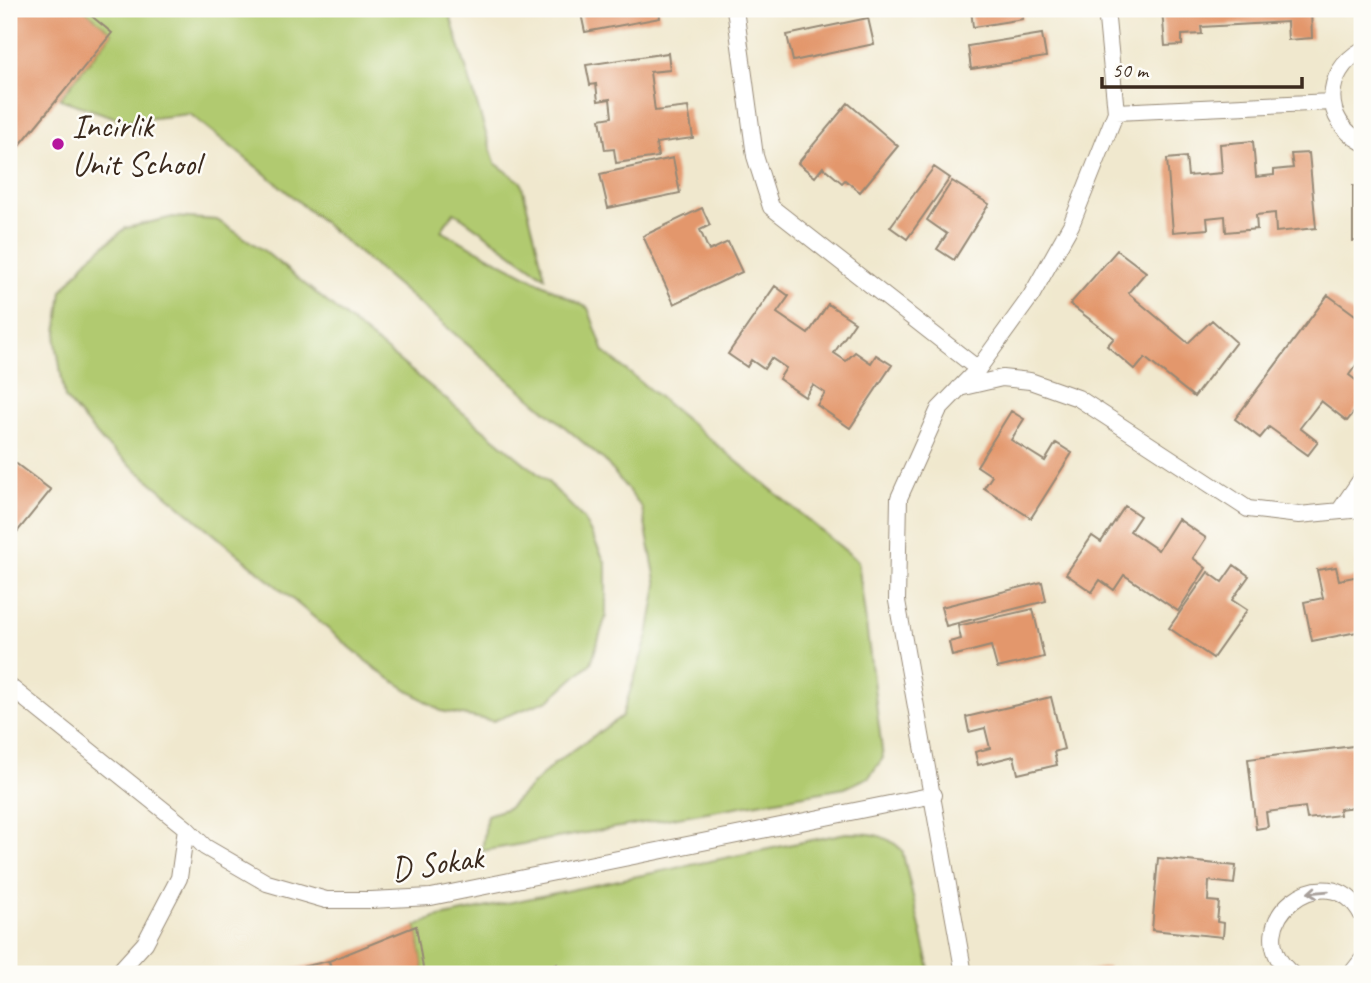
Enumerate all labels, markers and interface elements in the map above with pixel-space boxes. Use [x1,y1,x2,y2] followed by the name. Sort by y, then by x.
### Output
[1102,46,1301,90] scale bar
[1112,57,1150,83] text: 50 m
[72,105,206,185] place label: Incirlik Unit School
[50,136,66,152] marker: Incirlik Unit School
[389,836,488,890] street label: D Sokak
[1307,886,1330,899] one-way arrow

